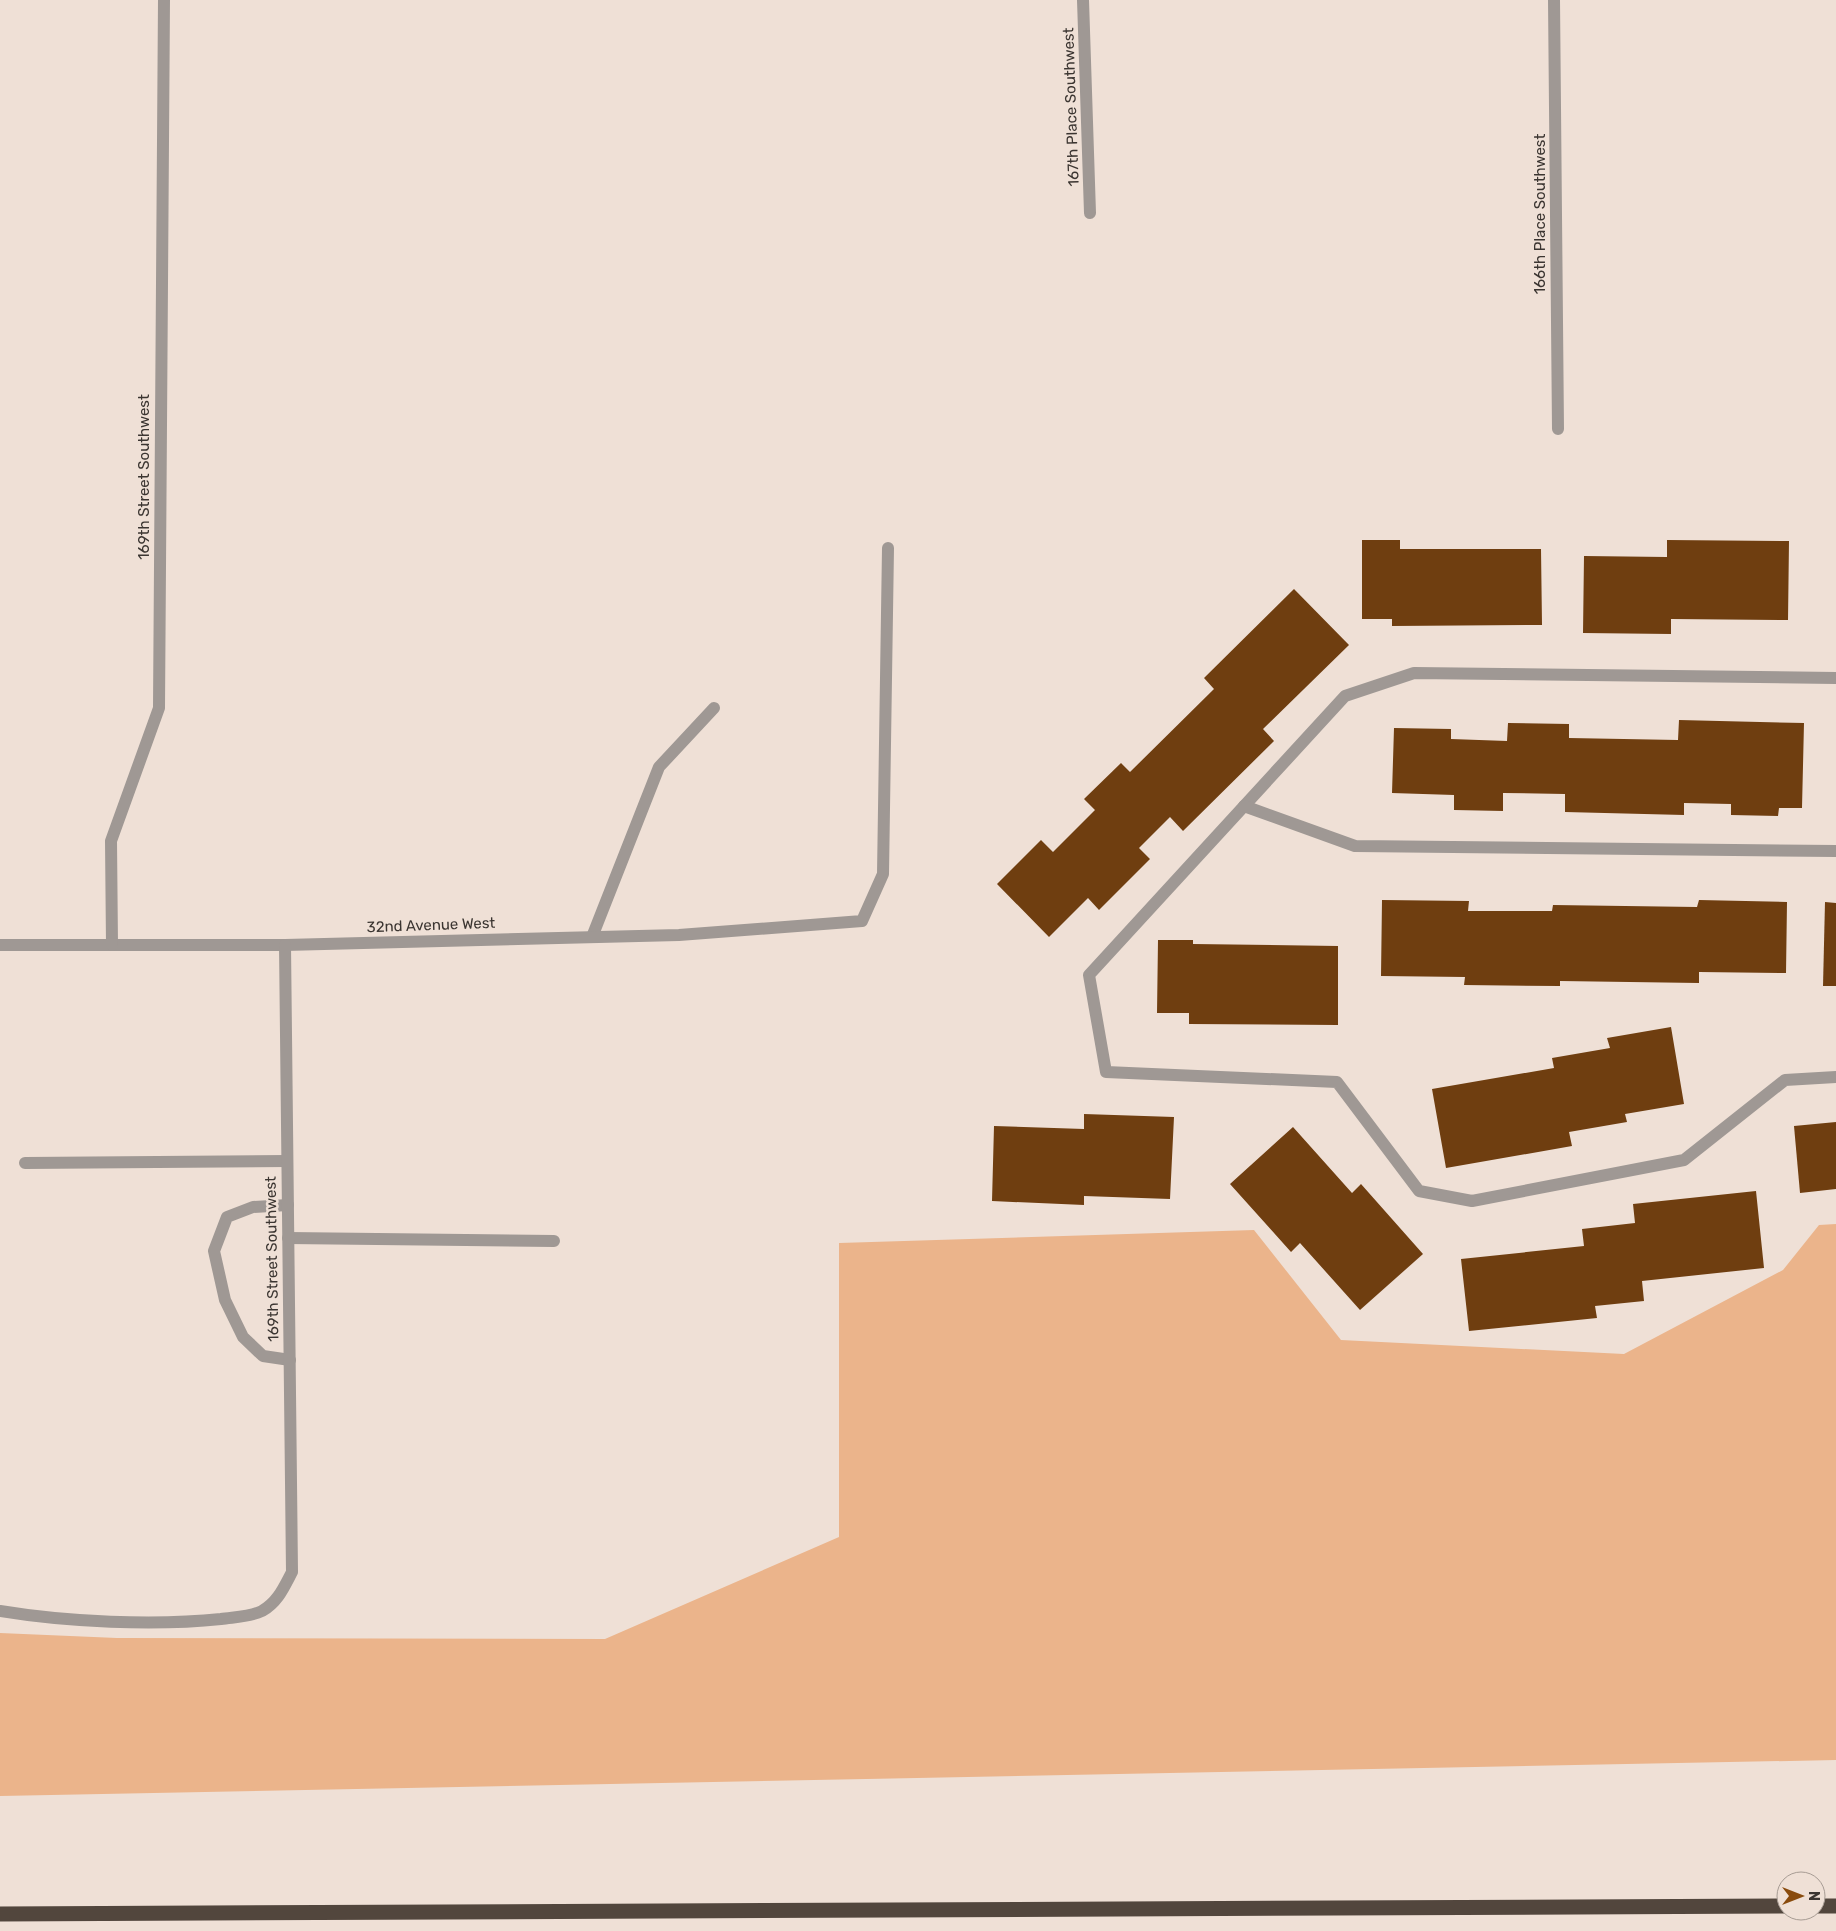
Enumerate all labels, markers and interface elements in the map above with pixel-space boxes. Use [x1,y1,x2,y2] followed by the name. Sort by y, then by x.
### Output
[1059,27,1083,187] street label: 167th Place Southwest
[1531,134,1549,294] street label: 166th Place Southwest
[135,394,153,560] street label: 169th Street Southwest
[366,914,496,936] street label: 32nd Avenue West
[262,1176,282,1342] street label: 169th Street Southwest
[1776,1871,1826,1921] north arrow
[1805,1891,1822,1901] text: N

